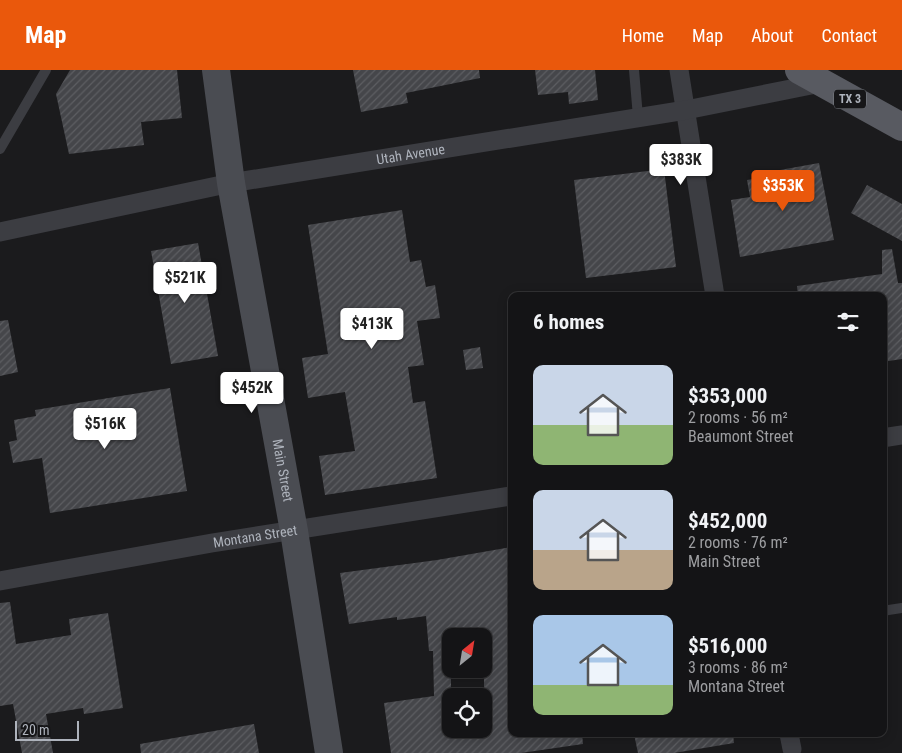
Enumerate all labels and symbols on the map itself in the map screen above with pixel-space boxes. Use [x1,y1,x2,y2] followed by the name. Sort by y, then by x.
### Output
[834,90,866,108] road number: TX 3
[375,141,446,168] street label: Utah Avenue
[646,144,716,186] pin: $383K
[748,170,818,212] pin: $353K
[150,262,220,304] pin: $521K
[337,308,407,350] pin: $413K
[217,372,287,414] pin: $452K
[70,408,140,450] pin: $516K
[270,438,297,503] street label: Main Street
[212,522,298,551] street label: Montana Street
[442,628,492,678] north arrow
[15,718,79,741] scale bar

